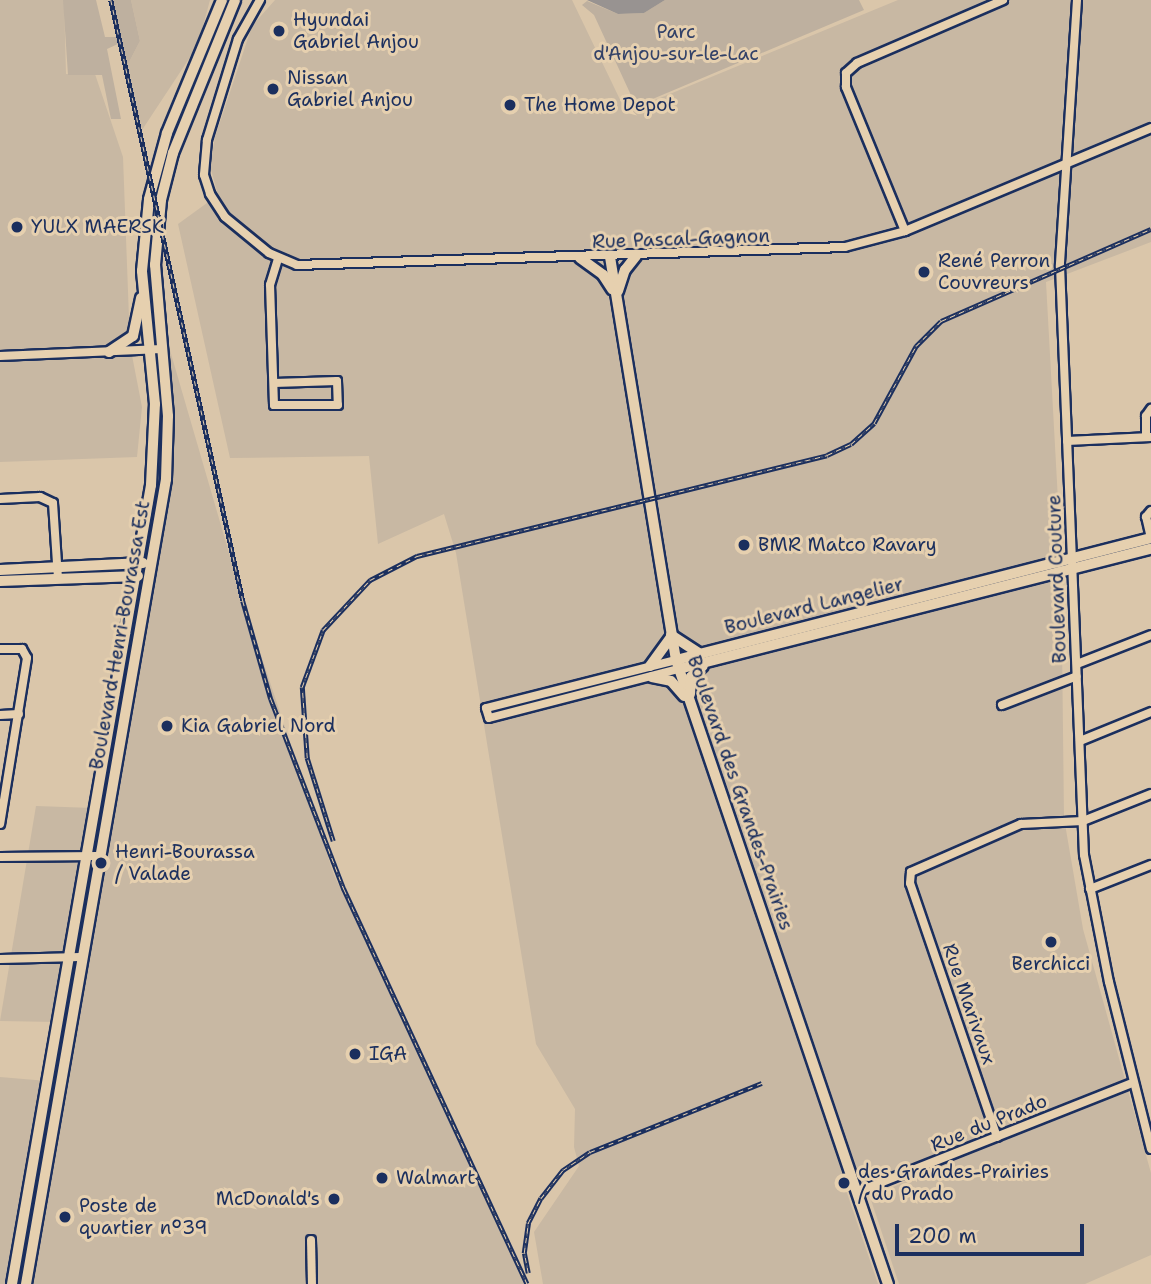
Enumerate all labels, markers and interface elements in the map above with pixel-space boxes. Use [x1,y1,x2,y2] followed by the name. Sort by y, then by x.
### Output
[293,9,419,53] place label: Hyundai Gabriel Anjou
[593,21,759,65] park label: Parc d'Anjou-sur-le-Lac
[271,23,287,39] marker: Hyundai Gabriel Anjou
[287,67,413,111] place label: Nissan Gabriel Anjou
[265,81,281,97] marker: Nissan Gabriel Anjou
[524,94,676,116] place label: The Home Depot
[502,97,518,113] marker: The Home Depot
[31,216,164,238] place label: YULX MAERSK
[9,219,25,235] marker: YULX MAERSK
[592,225,770,253] street label: Rue Pascal-Gagnon
[938,250,1050,294] place label: René Perron Couvreurs
[916,264,932,280] marker: René Perron Couvreurs
[1043,494,1071,664] street label: Boulevard Couture
[85,499,155,771] street label: Boulevard Henri-Bourassa Est
[758,534,937,556] place label: BMR Matco Ravary
[736,537,752,553] marker: BMR Matco Ravary
[722,573,906,639] street label: Boulevard Langelier
[682,653,798,933] street label: Boulevard des Grandes-Prairies
[181,715,336,737] place label: Kia Gabriel Nord
[159,718,175,734] marker: Kia Gabriel Nord
[115,841,255,885] place label: Henri-Bourassa / Valade
[93,855,109,871] marker: Henri-Bourassa / Valade
[1043,934,1059,950] marker: Berchicci
[938,941,1000,1067] street label: Rue Marivaux
[1012,953,1090,975] place label: Berchicci
[369,1043,407,1065] place label: IGA
[347,1046,363,1062] marker: IGA
[928,1089,1050,1157] street label: Rue du Prado
[858,1161,1049,1205] place label: des Grandes-Prairies / du Prado
[396,1167,476,1189] place label: Walmart
[374,1170,390,1186] marker: Walmart
[836,1175,852,1191] marker: des Grandes-Prairies / du Prado
[216,1188,320,1210] place label: McDonald's
[326,1191,342,1207] marker: McDonald's
[79,1195,208,1239] place label: Poste de quartier n°39
[57,1209,73,1225] marker: Poste de quartier n°39
[899,1210,1088,1254] scale bar
[908,1222,977,1250] text: 200 m

